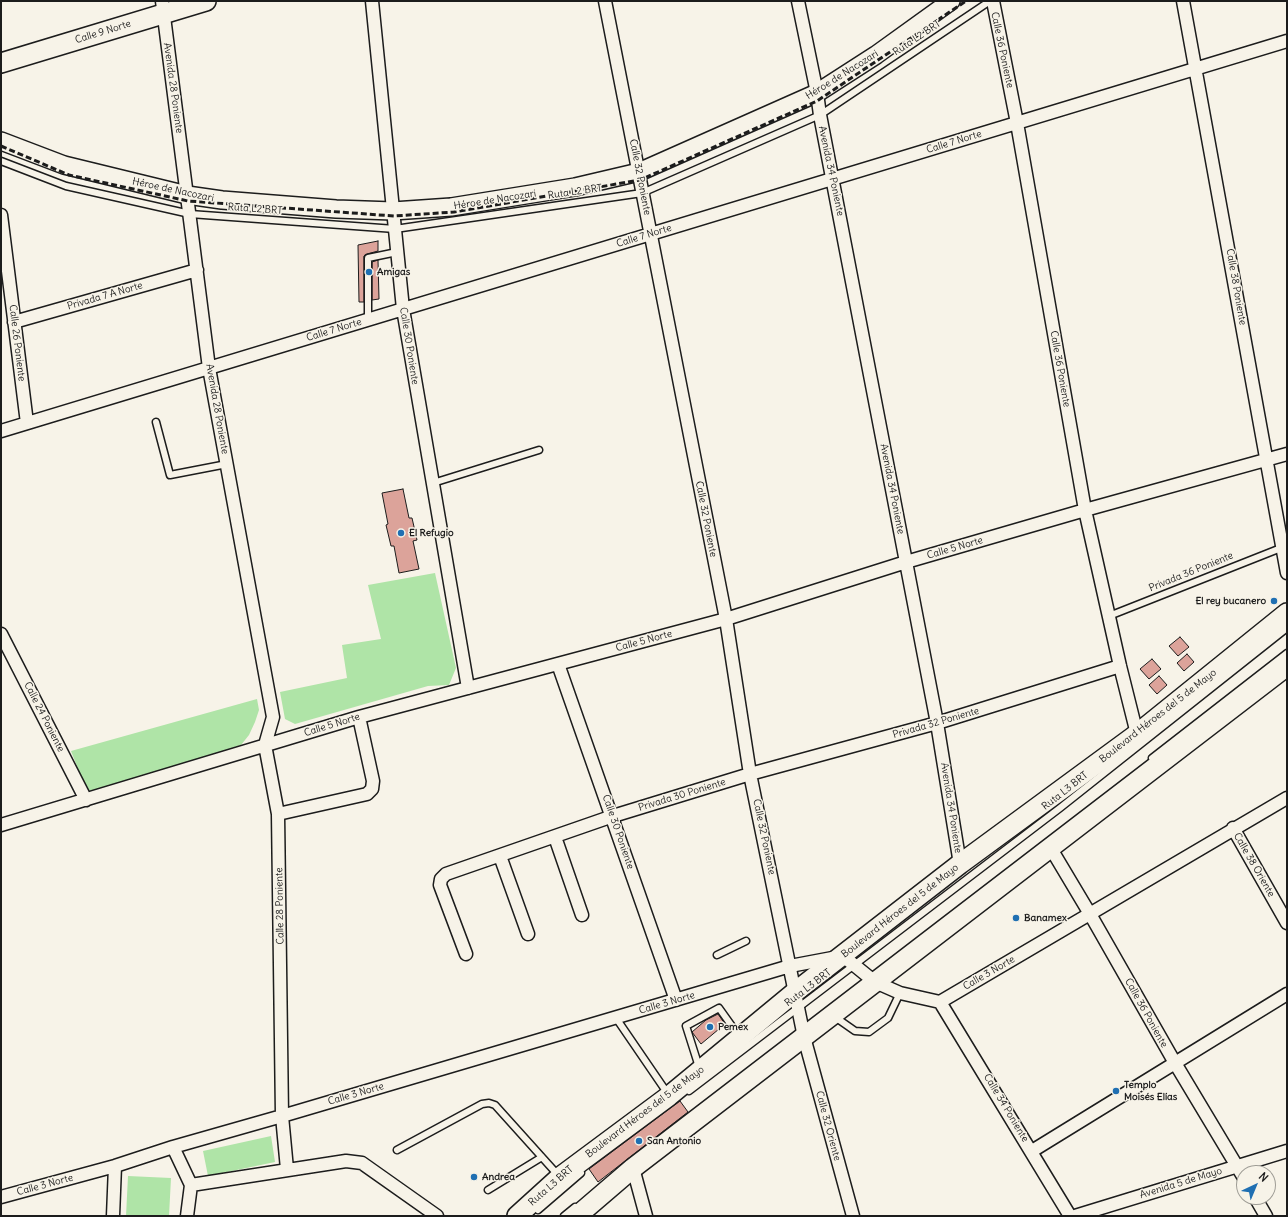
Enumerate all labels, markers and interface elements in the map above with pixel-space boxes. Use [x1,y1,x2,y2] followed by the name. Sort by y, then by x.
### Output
[988,11,1016,89] street label: Calle 36 Poniente
[74,18,132,46] street label: Calle 9 Norte
[891,18,943,58] street label: Ruta L2 BRT
[161,42,185,134] street label: Avenida 28 Poniente
[804,48,880,102] street label: Héroe de Nacozari
[816,125,846,217] street label: Avenida 34 Poniente
[925,128,983,156] street label: Calle 7 Norte
[627,138,653,216] street label: Calle 32 Poniente
[131,175,215,205] street label: Héroe de Nacozari
[547,182,603,202] street label: Ruta L2 BRT
[453,188,537,212] street label: Héroe de Nacozari
[227,201,283,217] street label: Ruta L2 BRT
[615,222,673,250] street label: Calle 7 Norte
[1223,248,1249,326] street label: Calle 38 Poniente
[377,266,410,278] place label: Amigas
[364,267,374,277] marker: Amigas
[66,279,144,313] street label: Privada 7 A Norte
[6,304,28,382] street label: Calle 26 Poniente
[397,306,421,386] street label: Calle 30 Poniente
[305,316,363,344] street label: Calle 7 Norte
[1047,330,1073,408] street label: Calle 36 Poniente
[203,363,231,455] street label: Avenida 28 Poniente
[877,443,907,535] street label: Avenida 34 Poniente
[693,480,719,558] street label: Calle 32 Poniente
[409,527,454,539] place label: El Refugio
[396,528,406,538] marker: El Refugio
[926,534,984,562] street label: Calle 5 Norte
[1147,550,1235,594] street label: Privada 36 Poniente
[1195,595,1266,607] place label: El rey bucanero
[1269,596,1279,606] marker: El rey bucanero
[615,628,673,654] street label: Calle 5 Norte
[1097,667,1219,765] street label: Boulevard Héroes del 5 de Mayo
[21,680,67,754] street label: Calle 24 Poniente
[891,705,981,741] street label: Privada 32 Poniente
[303,711,361,739] street label: Calle 5 Norte
[938,762,964,854] street label: Avenida 34 Poniente
[1040,769,1090,813] street label: Ruta L3 BRT
[637,776,727,814] street label: Privada 30 Poniente
[600,793,636,871] street label: Calle 30 Poniente
[750,798,778,876] street label: Calle 32 Poniente
[1231,831,1277,899] street label: Calle 38 Oriente
[839,862,961,960] street label: Boulevard Héroes del 5 de Mayo
[273,867,287,945] street label: Calle 28 Poniente
[1024,912,1067,924] place label: Banamex
[1011,913,1021,923] marker: Banamex
[961,953,1017,993] street label: Calle 3 Norte
[782,967,834,1009] street label: Ruta L3 BRT
[1122,976,1170,1050] street label: Calle 36 Poniente
[638,989,696,1017] street label: Calle 3 Norte
[718,1021,748,1033] place label: Pemex
[705,1022,715,1032] marker: Pemex
[583,1063,707,1161] street label: Boulevard Héroes del 5 de Mayo
[981,1072,1031,1144] street label: Calle 34 Poniente
[1124,1079,1177,1102] place label: Templo Moisés Elías
[327,1080,385,1108] street label: Calle 3 Norte
[1111,1086,1121,1096] marker: Templo Moisés Elías
[813,1090,843,1162] street label: Calle 32 Oriente
[647,1135,701,1147] place label: San Antonio
[634,1136,644,1146] marker: San Antonio
[526,1163,576,1209] street label: Ruta L3 BRT
[1138,1165,1224,1201] street label: Avenida 5 de Mayo
[1236,1165,1276,1205] north arrow
[1256,1169,1271,1185] text: N
[482,1171,515,1183] place label: Andrea
[16,1172,74,1198] street label: Calle 3 Norte
[469,1172,479,1182] marker: Andrea

